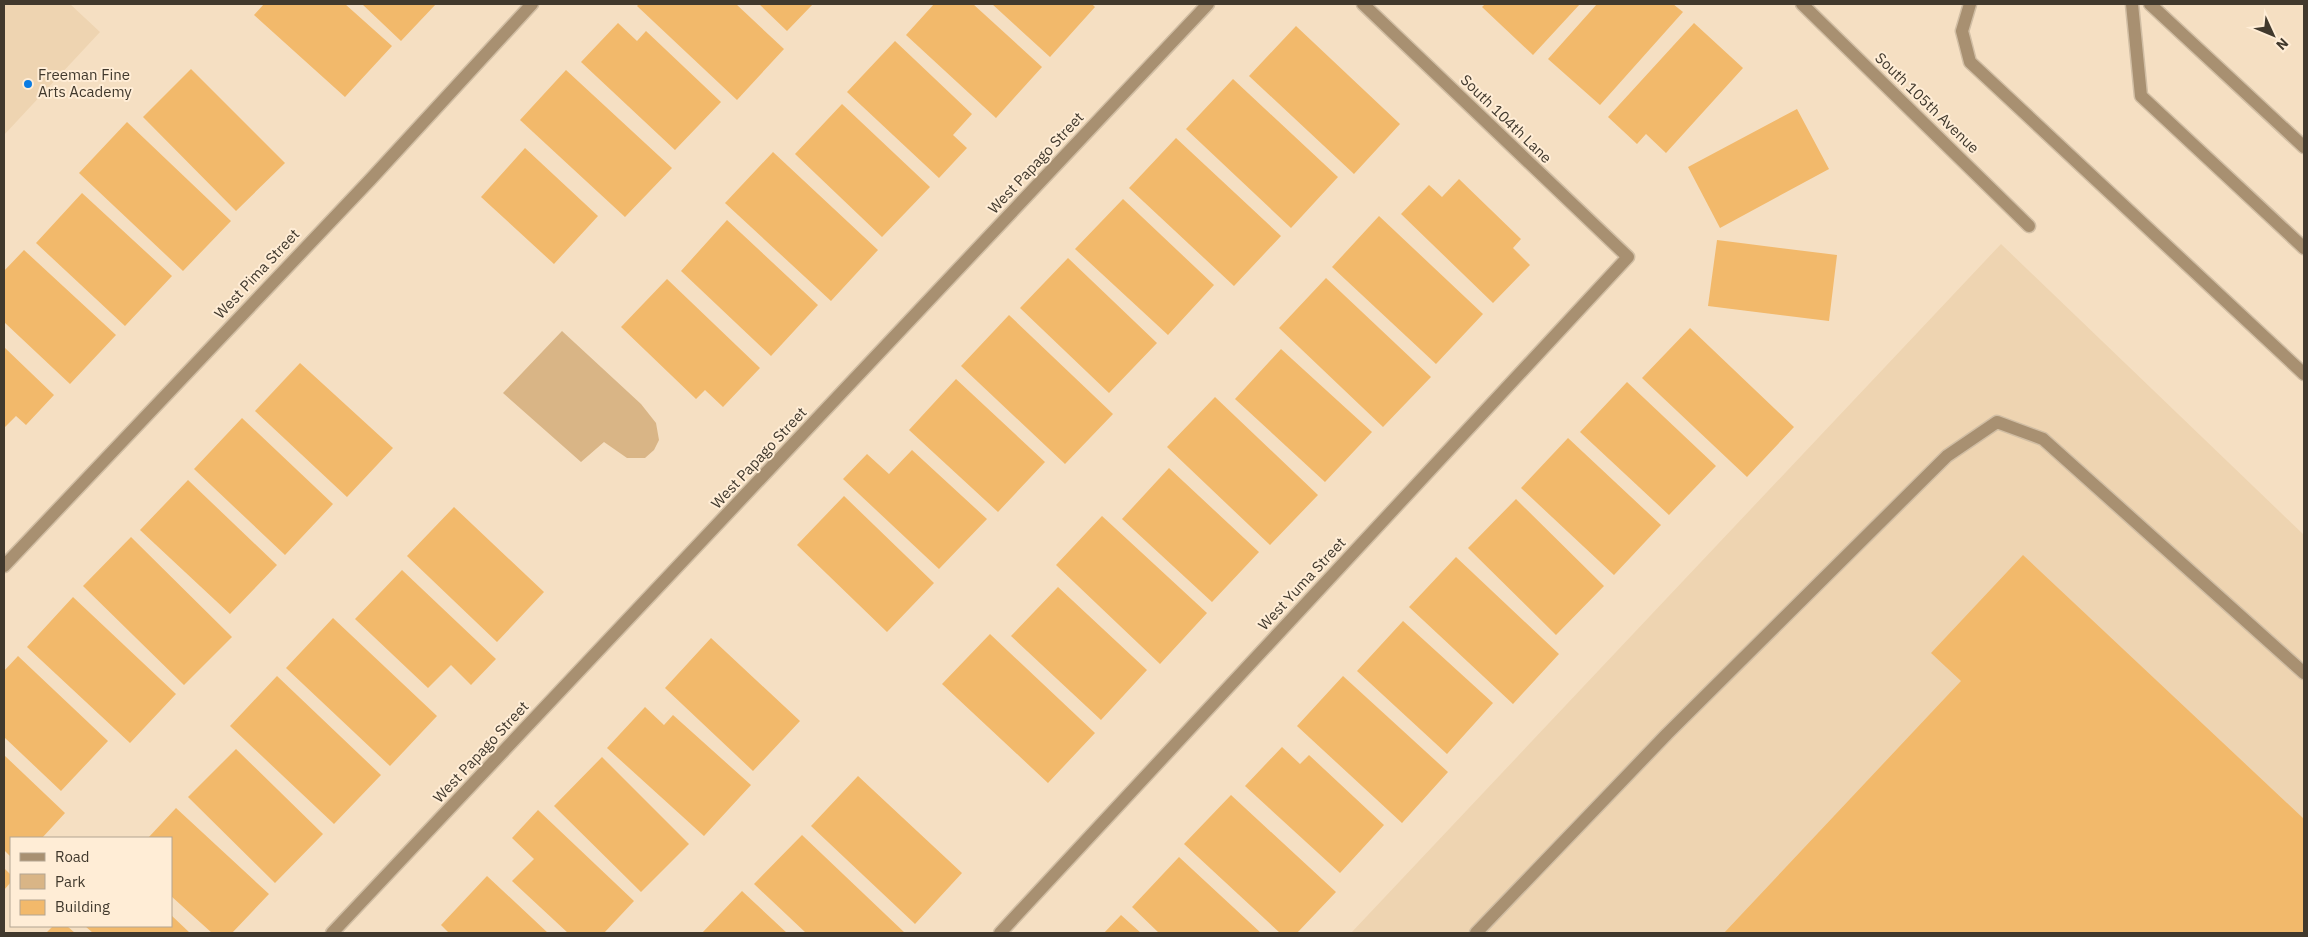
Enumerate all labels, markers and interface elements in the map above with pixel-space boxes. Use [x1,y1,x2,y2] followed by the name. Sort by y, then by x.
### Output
[2248,10,2298,60] north arrow
[2272,34,2292,54] text: N
[1871,48,1983,157] street label: South 105th Avenue
[38,65,132,101] place label: Freeman Fine Arts Academy
[1457,70,1556,167] street label: South 104th Lane
[22,78,34,90] marker: Freeman Fine Arts Academy
[984,108,1088,217] street label: West Papago Street
[210,225,303,323] street label: West Pima Street
[707,403,811,512] street label: West Papago Street
[1254,533,1350,634] street label: West Yuma Street
[429,697,533,806] street label: West Papago Street
[10,837,172,927] legend
[55,847,90,866] text: Road
[55,872,85,891] text: Park
[55,897,110,916] text: Building

